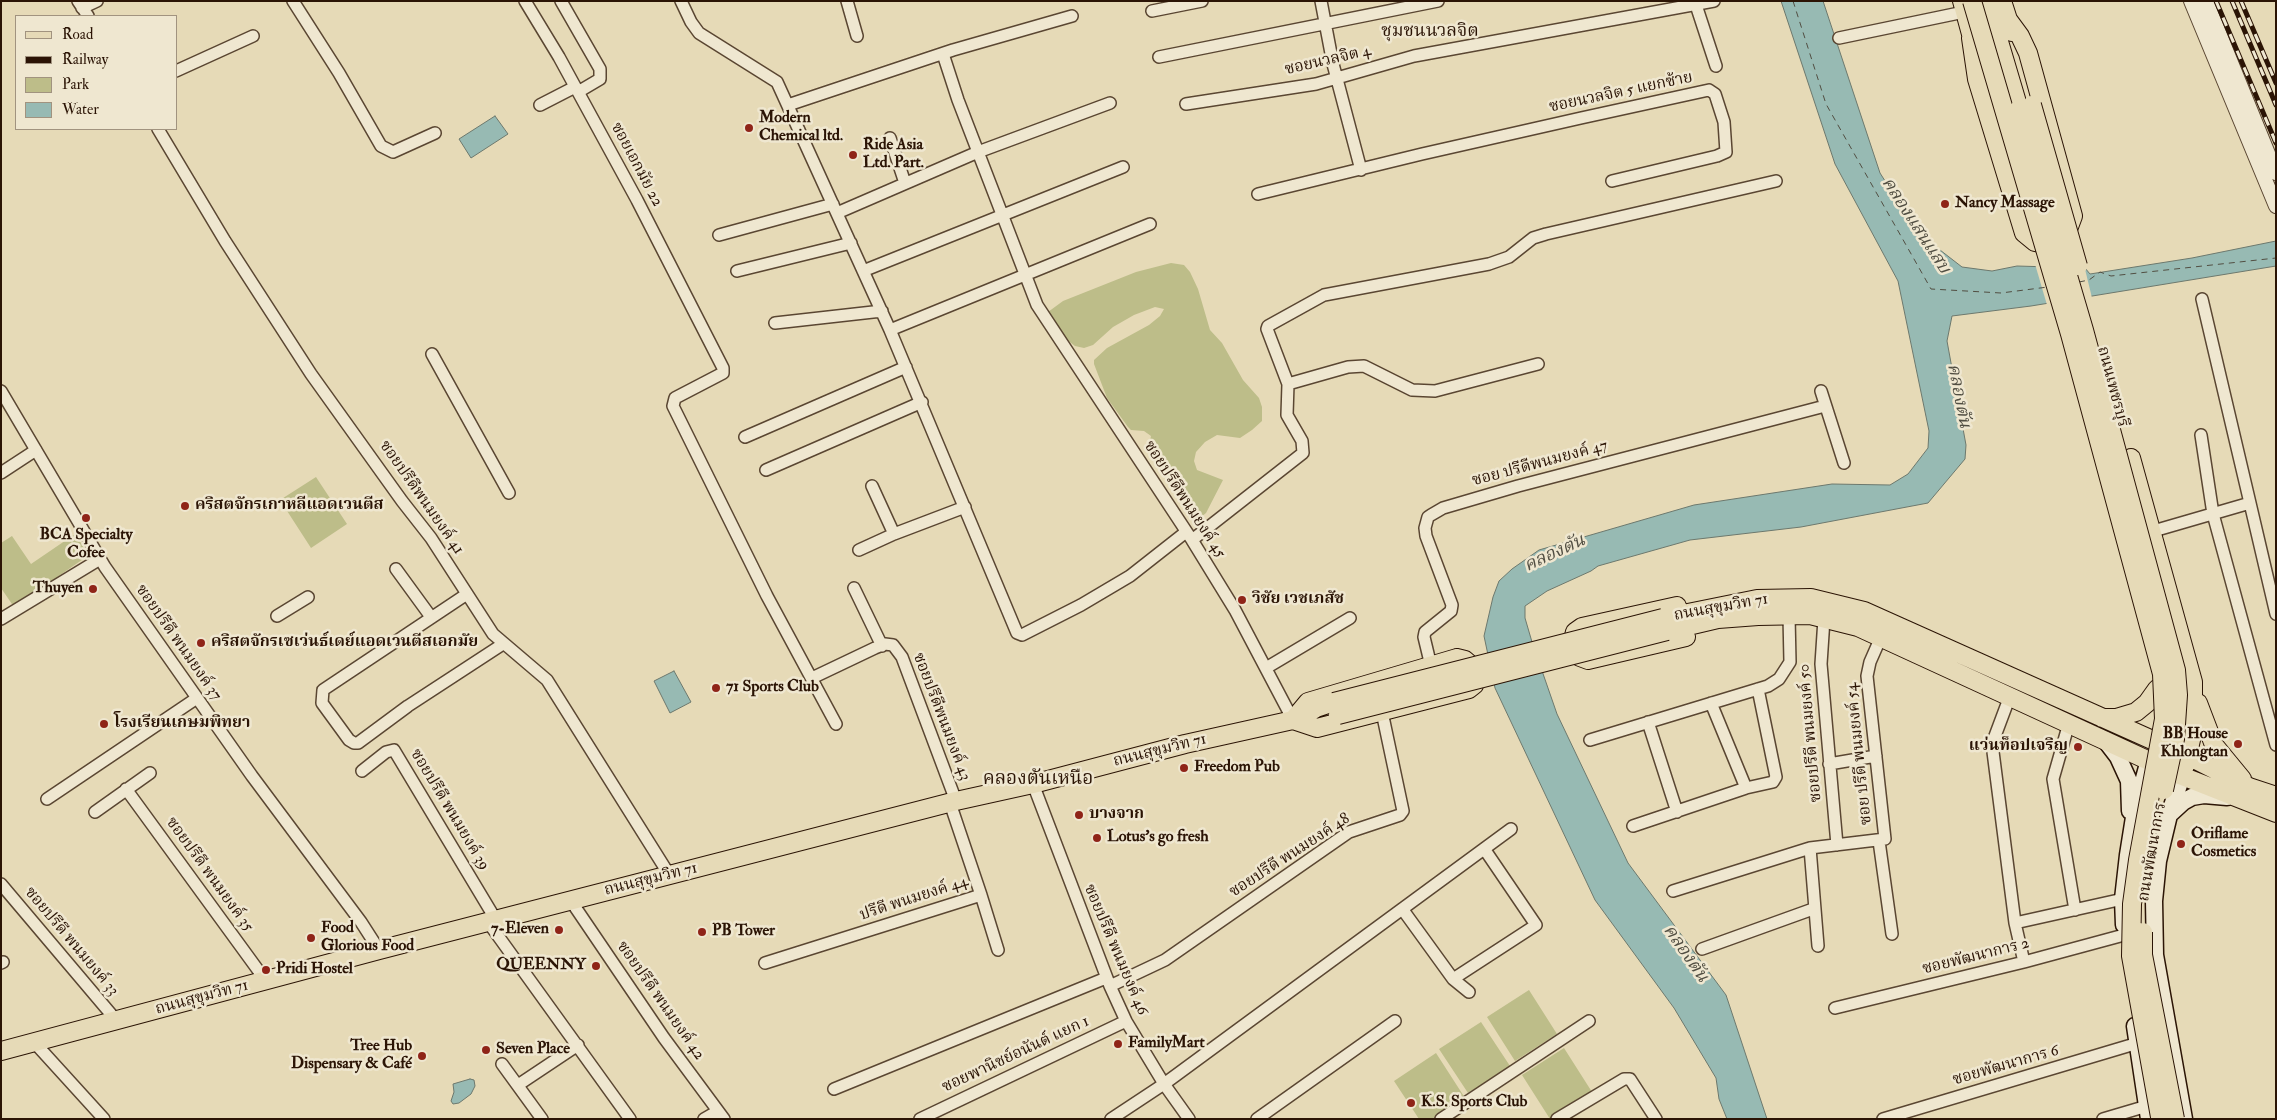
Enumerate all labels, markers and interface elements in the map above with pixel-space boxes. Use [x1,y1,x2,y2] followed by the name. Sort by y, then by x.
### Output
[15,15,178,130] legend
[1381,21,1479,43] district label: ชุมชนนวลจิต
[62,25,93,44] text: Road
[1283,42,1373,80] street label: ซอยนวลจิต 4
[62,50,108,69] text: Railway
[1547,68,1695,118] street label: ซอยนวลจิต 5 แยกซ้าย
[62,75,89,94] text: Park
[62,100,99,119] text: Water
[759,109,843,147] place label: Modern Chemical ltd.
[606,120,666,210] street label: ซอยเอกมัย 22
[743,122,755,134] marker: Modern Chemical ltd.
[863,136,924,174] place label: Ride Asia Ltd. Part.
[847,149,859,161] marker: Ride Asia Ltd. Part.
[1876,174,1954,278] water label: คลองแสนแสบ
[1955,194,2055,214] place label: Nancy Massage
[1939,198,1951,210] marker: Nancy Massage
[2092,344,2132,430] street label: ถนนเพชรบุรี
[1941,362,1975,430] water label: คลองตัน
[374,437,468,559] street label: ซอยปรีดีพนมยงค์ 41
[1470,437,1610,491] street label: ซอย ปรีดีพนมยงค์ 47
[1139,438,1229,562] street label: ซอยปรีดีพนมยงค์ 45
[195,496,384,516] place label: คริสตจักรเกาหลีแอดเวนตีส
[179,500,191,512] marker: คริสตจักรเกาหลีแอดเวนตีส
[80,512,92,524] marker: BCA Specialty Cofee
[40,526,132,564] place label: BCA Specialty Cofee
[1521,530,1589,578] water label: คลองตัน
[33,579,83,599] place label: Thuyen
[131,581,225,705] street label: ซอยปรีดี พนมยงค์ 37
[87,583,99,595] marker: Thuyen
[1252,590,1344,610] place label: วิชัย เวชเภสัช
[1672,590,1770,626] street label: ถนนสุขุมวิท 71
[1236,594,1248,606] marker: วิชัย เวชเภสัช
[211,633,478,653] place label: คริสตจักรเซเว่นธ์เดย์แอดเวนตีสเอกมัย
[195,637,207,649] marker: คริสตจักรเซเว่นธ์เดย์แอดเวนตีสเอกมัย
[908,650,974,784] street label: ซอยปรีดีพนมยงค์ 43
[1795,663,1827,803] street label: ซอยปรีดี พนมยงค์ 50
[726,678,819,698] place label: 71 Sports Club
[710,682,722,694] marker: 71 Sports Club
[1843,682,1877,826] street label: ซอย ปรีดี พนมยงค์ 54
[114,714,250,734] place label: โรงเรียนเกษมพิทยา
[98,718,110,730] marker: โรงเรียนเกษมพิทยา
[2161,725,2228,763] place label: BB House Khlongtan
[1111,730,1209,772] street label: ถนนสุขุมวิท 71
[1969,737,2068,757] place label: แว่นท็อปเจริญ
[2232,738,2244,750] marker: BB House Khlongtan
[2072,741,2084,753] marker: แว่นท็อปเจริญ
[405,746,493,874] street label: ซอยปรีดี พนมยงค์ 39
[1194,758,1280,778] place label: Freedom Pub
[1178,762,1190,774] marker: Freedom Pub
[983,769,1093,791] district label: คลองตันเหนือ
[2135,801,2171,903] street label: ถนนพัฒนาการ
[1089,805,1144,825] place label: บางจาก
[1073,809,1085,821] marker: บางจาก
[1226,810,1354,902] street label: ซอยปรีดี พนมยงค์ 48
[161,814,257,936] street label: ซอยปรีดี พนมยงค์ 35
[2191,825,2256,863] place label: Oriflame Cosmetics
[1107,828,1209,848] place label: Lotus's go fresh
[1091,832,1103,844] marker: Lotus's go fresh
[2175,838,2187,850] marker: Oriflame Cosmetics
[602,859,700,901] street label: ถนนสุขุมวิท 71
[858,872,970,926] street label: ปรีดี พนมยงค์ 44
[1079,882,1151,1018] street label: ซอยปรีดี พนมยงค์ 46
[20,884,122,1000] street label: ซอยปรีดี พนมยงค์ 33
[321,919,414,957] place label: Food Glorious Food
[491,920,549,940] place label: 7-Eleven
[1657,921,1713,987] water label: คลองตัน
[712,922,775,942] place label: PB Tower
[553,924,565,936] marker: 7-Eleven
[696,926,708,938] marker: PB Tower
[305,932,317,944] marker: Food Glorious Food
[1921,934,2031,980] street label: ซอยพัฒนาการ 2
[612,938,708,1064] street label: ซอยปรีดี พนมยงค์ 42
[496,956,586,976] place label: QUEENNY
[276,960,353,980] place label: Pridi Hostel
[590,960,602,972] marker: QUEENNY
[260,964,272,976] marker: Pridi Hostel
[153,976,251,1020] street label: ถนนสุขุมวิท 71
[939,1012,1093,1098] street label: ซอยพานิชย์อนันต์ แยก 1
[1128,1034,1205,1054] place label: FamilyMart
[291,1037,412,1075] place label: Tree Hub Dispensary & Café
[1112,1038,1124,1050] marker: FamilyMart
[496,1040,570,1060] place label: Seven Place
[1951,1042,2061,1090] street label: ซอยพัฒนาการ 6
[480,1044,492,1056] marker: Seven Place
[416,1050,428,1062] marker: Tree Hub Dispensary & Café
[1421,1093,1527,1113] place label: K.S. Sports Club
[1405,1097,1417,1109] marker: K.S. Sports Club

